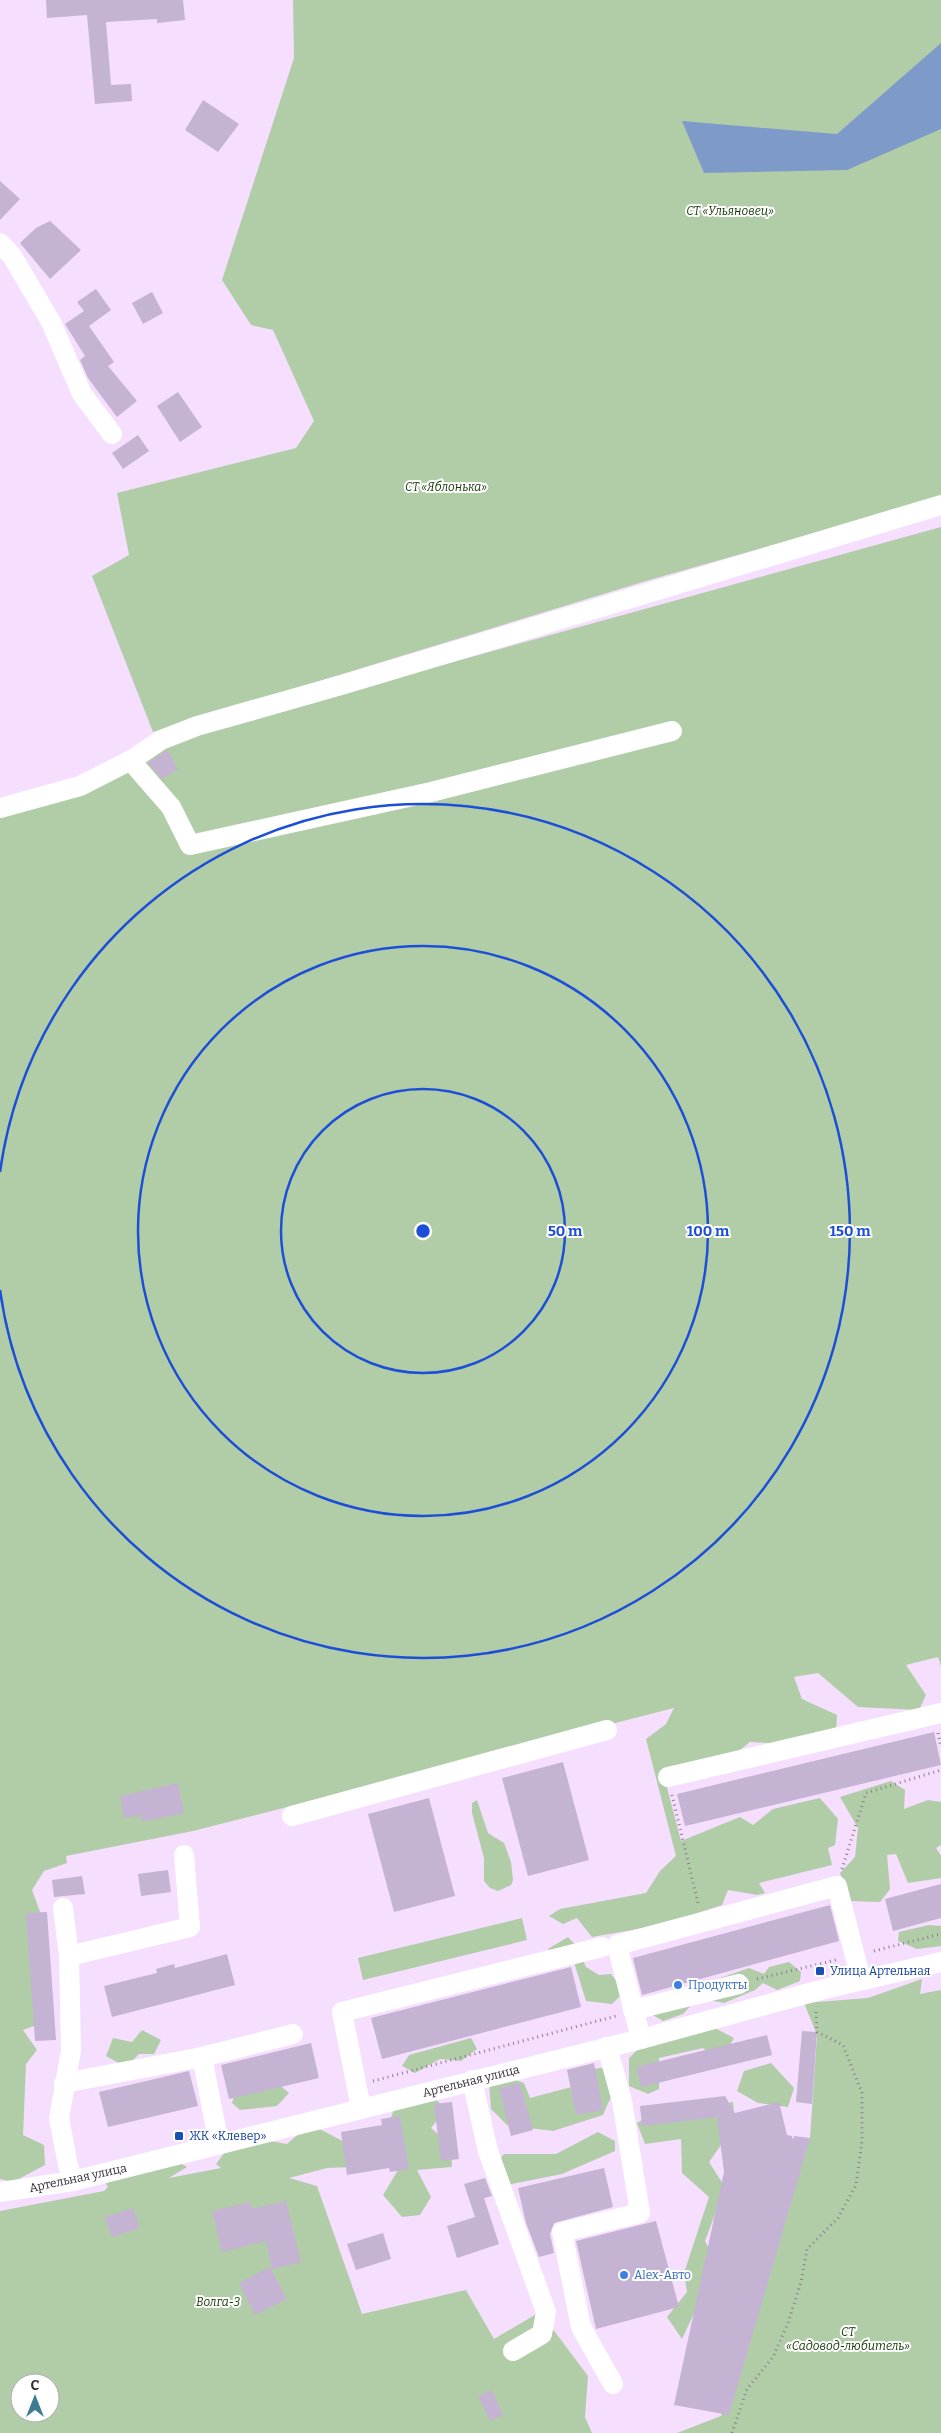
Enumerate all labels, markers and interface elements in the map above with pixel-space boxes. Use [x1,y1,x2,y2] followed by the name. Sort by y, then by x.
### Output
[686,204,774,218] park label: СТ «Ульяновец»
[405,480,487,494] park label: СТ «Яблонька»
[414,1222,432,1240] centre of rings
[548,1222,583,1240] text: 50 m
[687,1222,730,1240] text: 100 m
[829,1222,871,1240] text: 150 m
[830,1964,931,1978] place label: Улица Артельная
[814,1965,826,1977] marker: Улица Артельная
[688,1978,748,1992] place label: Продукты
[672,1979,684,1991] marker: Продукты
[421,2062,521,2100] street label: Артельная улица
[189,2129,266,2143] place label: ЖК «Клевер»
[173,2130,185,2142] marker: ЖК «Клевер»
[28,2161,128,2195] street label: Артельная улица
[634,2268,691,2282] place label: Alex-Авто
[618,2269,630,2281] marker: Alex-Авто
[196,2295,240,2309] park label: Волга-3
[786,2325,910,2353] park label: СТ «Садовод-любитель»
[10,2373,60,2423] north arrow
[31,2377,40,2394] text: С

